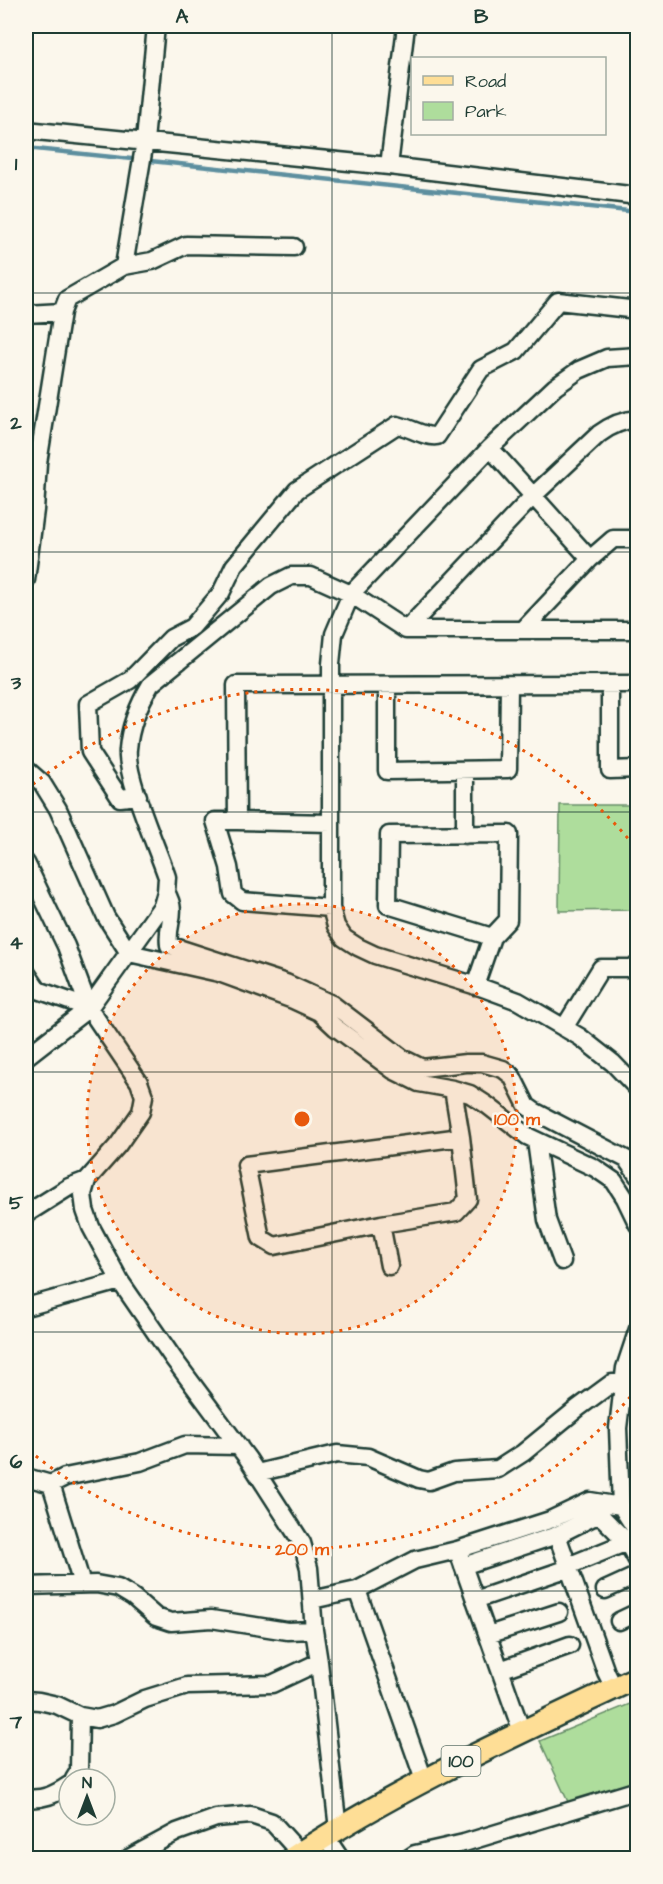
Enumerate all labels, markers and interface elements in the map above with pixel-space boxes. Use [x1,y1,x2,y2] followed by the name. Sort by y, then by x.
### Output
[176,3,189,31] text: A
[474,3,489,31] text: B
[411,57,606,135] legend
[465,69,506,94] text: Road
[465,99,507,124] text: Park
[15,150,18,178] text: 1
[9,409,22,437] text: 2
[10,669,22,697] text: 3
[9,929,23,957] text: 4
[494,1107,541,1132] text: 100 m
[292,1109,312,1129] centre of rings
[9,1189,24,1217] text: 5
[10,1448,23,1476] text: 6
[274,1537,330,1562] text: 200 m
[9,1708,23,1736] text: 7
[442,1746,480,1776] road number: 100
[57,1767,117,1827] north arrow
[82,1772,92,1794] text: N

